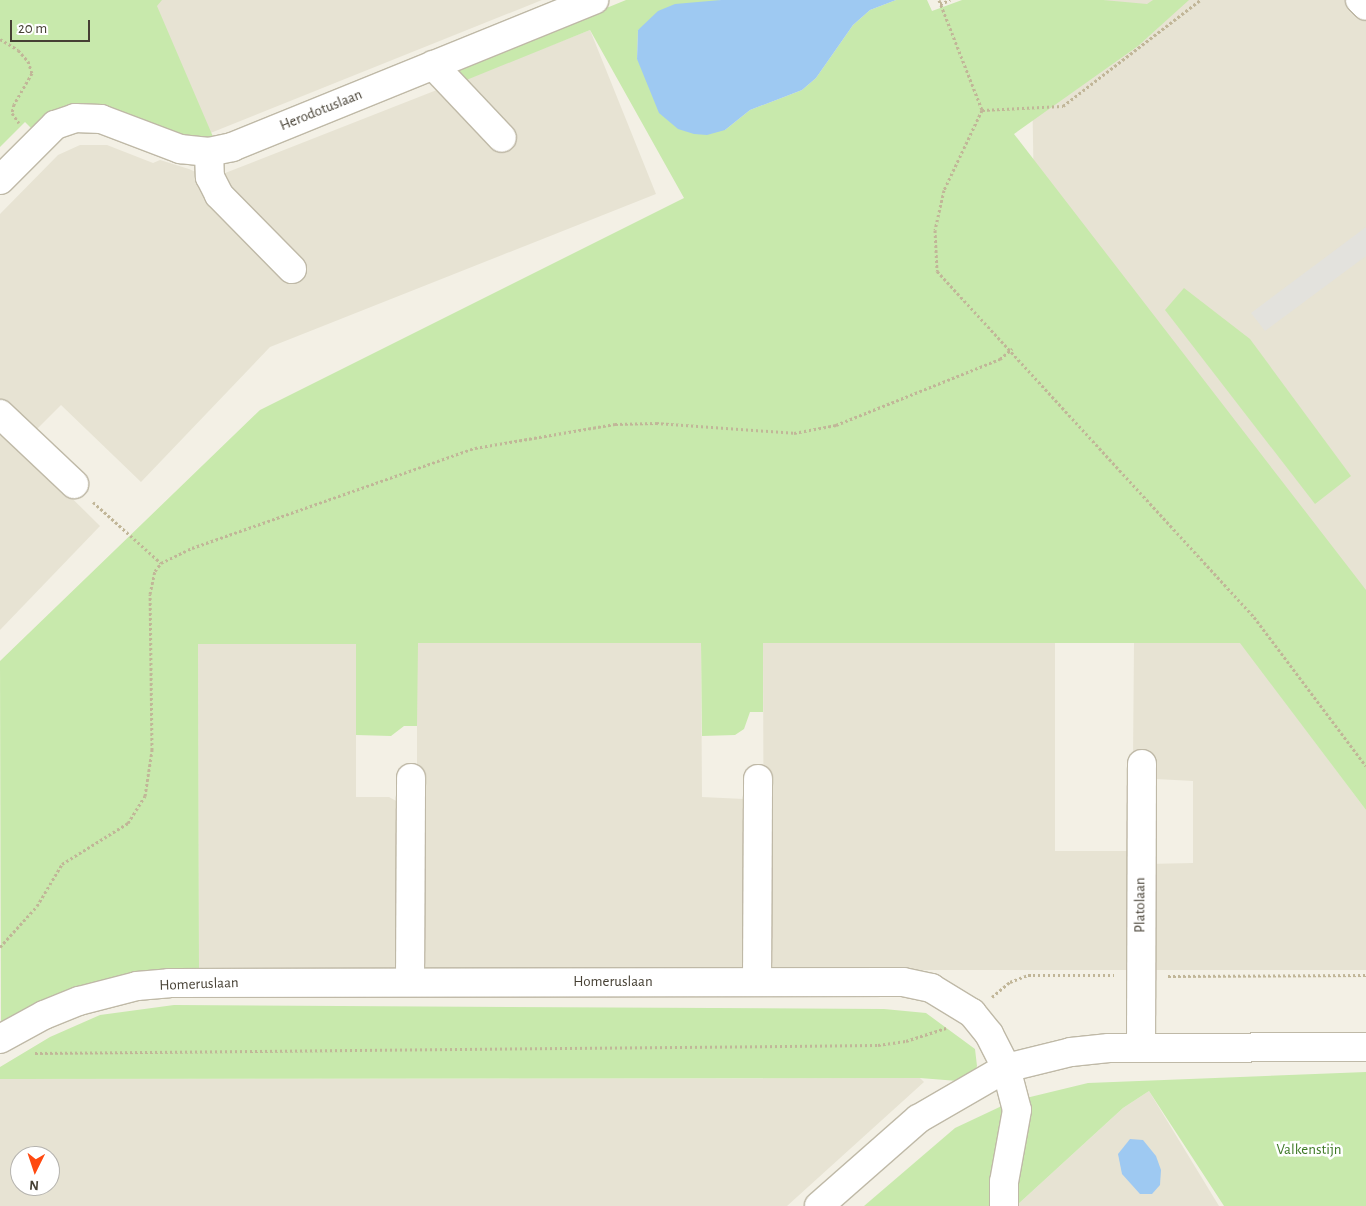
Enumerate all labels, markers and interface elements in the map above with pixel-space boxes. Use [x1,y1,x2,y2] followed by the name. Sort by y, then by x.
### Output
[12,10,92,42] scale bar
[18,21,47,36] text: 20 m
[277,85,365,135] street label: Herodotuslaan
[1131,877,1149,933] street label: Platolaan
[573,973,653,991] street label: Homeruslaan
[159,974,239,994] street label: Homeruslaan
[1276,1141,1342,1159] park label: Valkenstijn
[10,1146,60,1196] north arrow
[29,1178,39,1192] text: N

